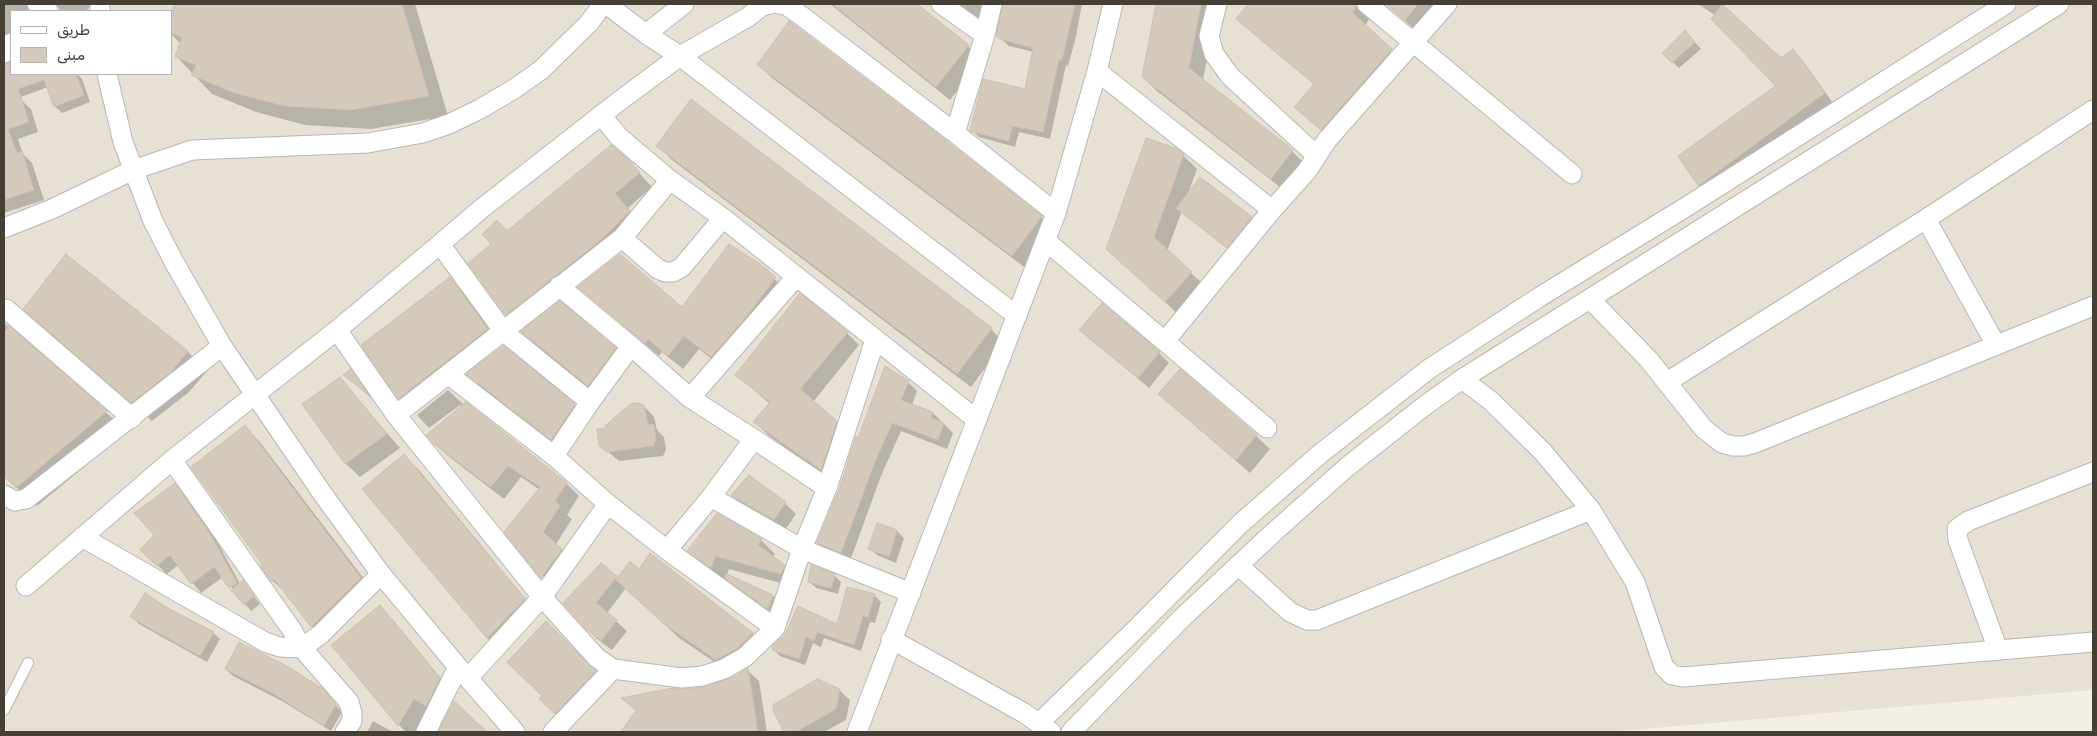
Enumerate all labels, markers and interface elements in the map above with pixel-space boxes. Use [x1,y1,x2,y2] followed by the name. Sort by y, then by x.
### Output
[10,10,172,75] legend
[57,21,90,39] text: طريق
[57,46,85,64] text: مبنى

